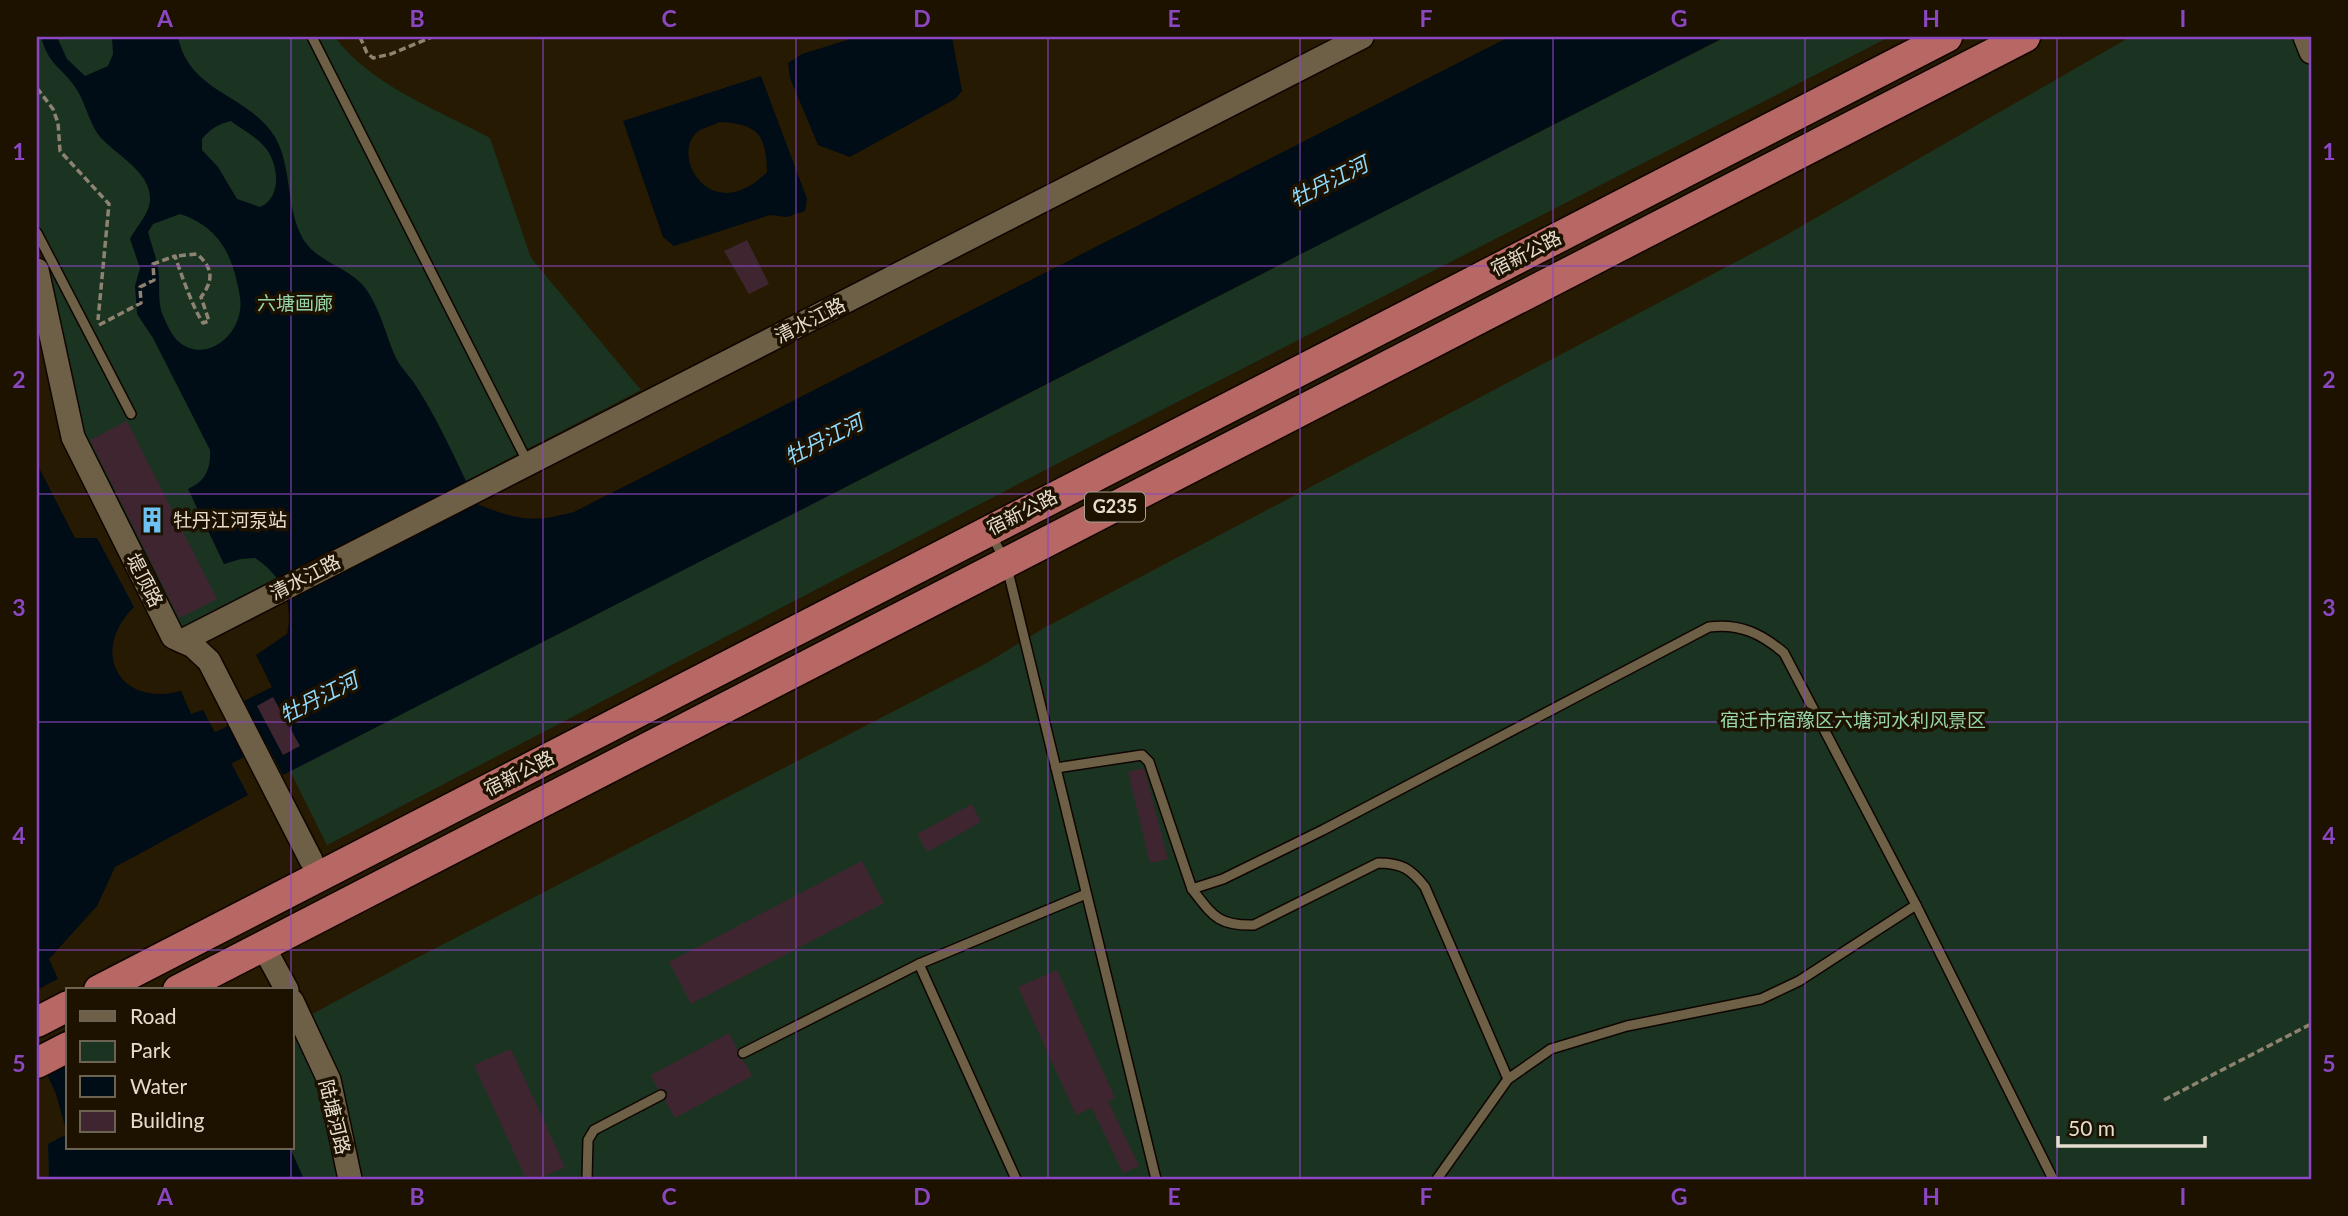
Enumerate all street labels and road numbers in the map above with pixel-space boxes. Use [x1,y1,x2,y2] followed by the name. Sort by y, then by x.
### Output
[1487,225,1565,280] street label: 宿新公路
[771,292,849,347] street label: 清水江路
[983,484,1061,539] street label: 宿新公路
[1085,492,1145,522] road number: G235
[122,549,169,610] street label: 堤顶路
[266,549,344,604] street label: 清水江路
[480,745,558,800] street label: 宿新公路
[315,1077,356,1157] street label: 陆塘河路

